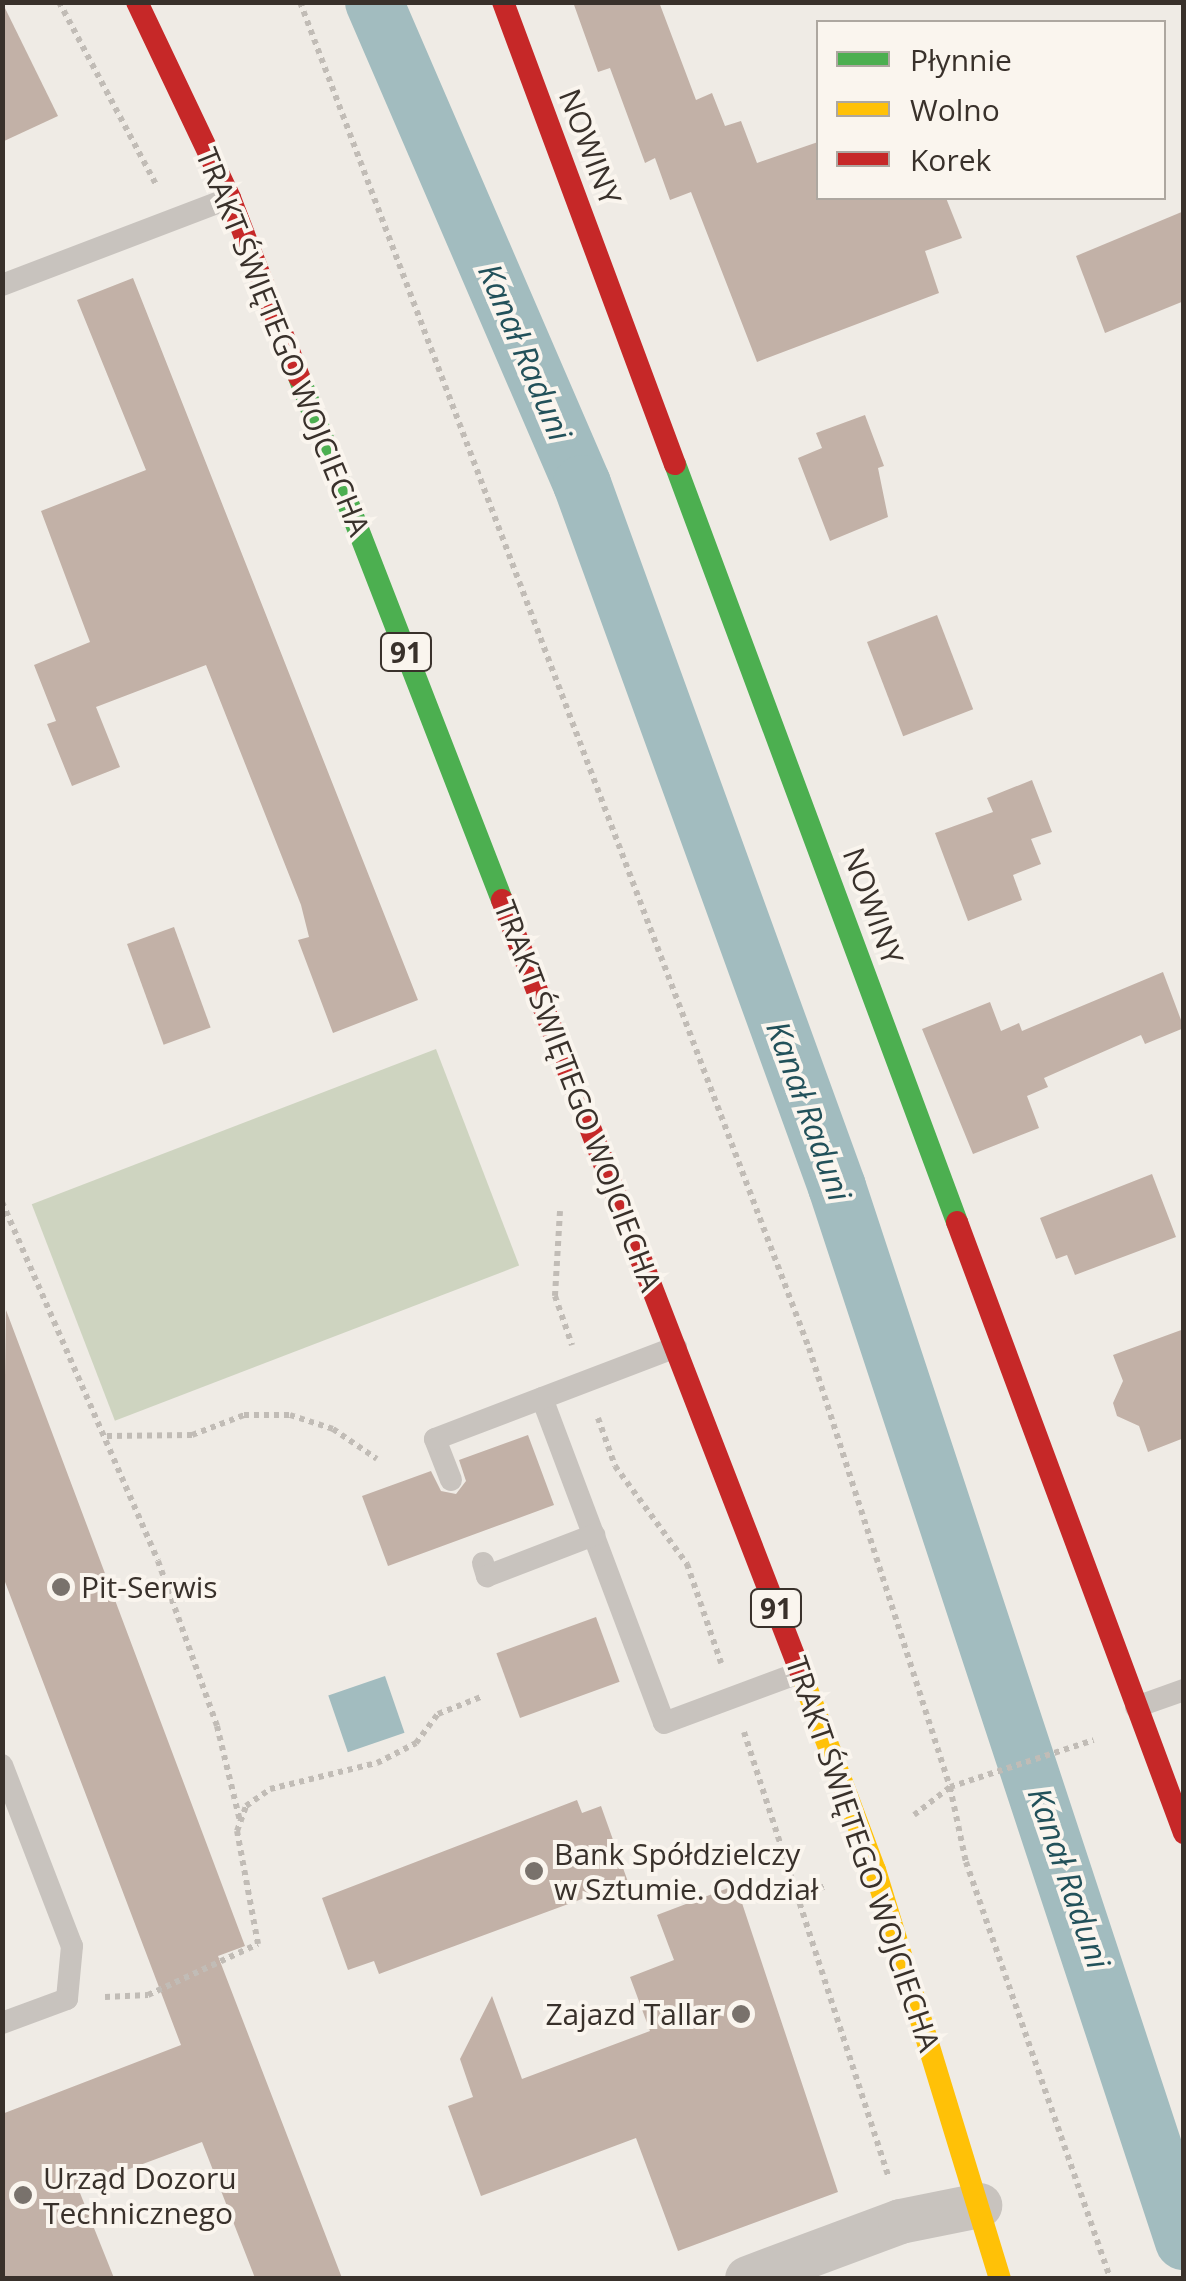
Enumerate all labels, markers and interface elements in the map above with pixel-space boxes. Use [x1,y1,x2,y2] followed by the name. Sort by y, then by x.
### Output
[816,20,1166,200] legend
[910,39,1012,80] text: Płynnie
[551,84,629,210] street label: NOWINY
[910,89,1000,130] text: Wolno
[910,139,991,180] text: Korek
[189,143,377,541] street label: TRAKT ŚWIĘTEGO WOJCIECHA
[470,258,580,446] water label: Kanał Raduni
[378,629,434,675] road number: 91
[835,843,911,969] street label: NOWINY
[487,896,669,1296] street label: TRAKT ŚWIĘTEGO WOJCIECHA
[759,1016,859,1206] water label: Kanał Raduni
[81,1569,218,1605] place label: Pit-Serwis
[50,1576,72,1598] marker: Pit-Serwis
[748,1585,804,1631] road number: 91
[778,1652,948,2056] street label: TRAKT ŚWIĘTEGO WOJCIECHA
[1020,1783,1118,1973] water label: Kanał Raduni
[554,1836,818,1906] place label: Bank Spółdzielczy w Sztumie. Oddział
[523,1860,545,1882] marker: Bank Spółdzielczy w Sztumie. Oddział
[545,1996,721,2032] place label: Zajazd Tallar
[730,2003,752,2025] marker: Zajazd Tallar
[43,2160,237,2230] place label: Urząd Dozoru Technicznego
[12,2184,34,2206] marker: Urząd Dozoru Technicznego

